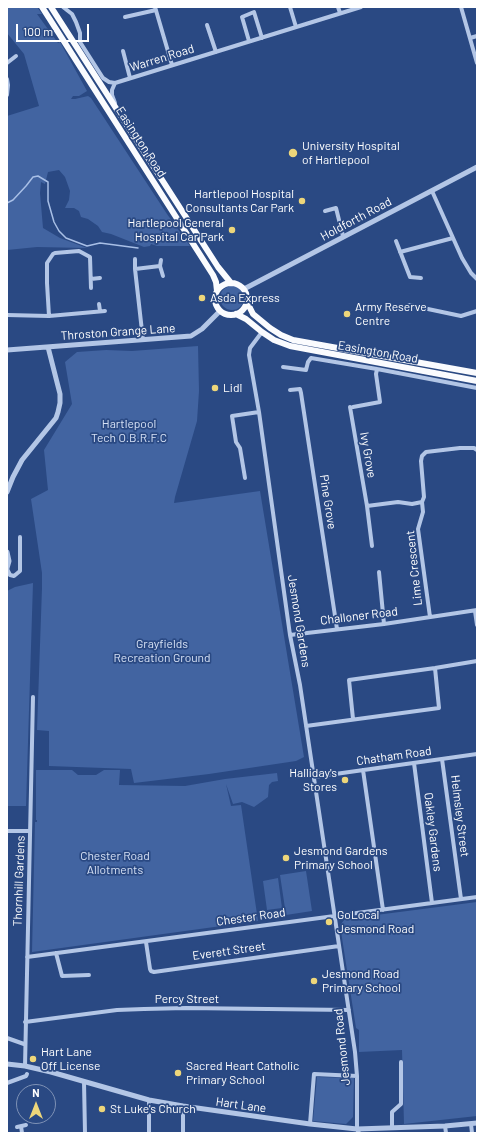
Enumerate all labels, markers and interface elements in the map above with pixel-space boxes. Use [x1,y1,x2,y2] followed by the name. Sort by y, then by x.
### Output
[18,16,91,42] scale bar
[23,24,53,38] text: 100 m
[128,41,196,75] street label: Warren Road
[113,104,169,180] street label: Easington Road
[302,139,400,167] place label: University Hospital of Hartlepool
[287,147,299,159] marker: University Hospital of Hartlepool
[186,187,294,215] place label: Hartlepool Hospital Consultants Car Park
[318,194,394,244] street label: Holdforth Road
[297,196,307,206] marker: Hartlepool Hospital Consultants Car Park
[127,216,224,244] place label: Hartlepool General Hospital Car Park
[227,225,237,235] marker: Hartlepool General Hospital Car Park
[210,291,280,305] place label: Asda Express
[197,293,207,303] marker: Asda Express
[355,300,427,328] place label: Army Reserve Centre
[342,309,352,319] marker: Army Reserve Centre
[60,321,176,343] street label: Throston Grange Lane
[337,338,419,366] street label: Easington Road
[223,381,242,395] place label: Lidl
[210,383,220,393] marker: Lidl
[91,417,167,445] park label: Hartlepool Tech O.B.R.F.C
[357,431,379,479] street label: Ivy Grove
[317,474,339,530] street label: Pine Grove
[403,530,425,606] street label: Lime Crescent
[285,574,313,668] street label: Jesmond Gardens
[319,604,399,628] street label: Challoner Road
[113,637,211,665] park label: Grayfields Recreation Ground
[356,744,432,768] street label: Chatham Road
[289,766,337,794] place label: Halliday's Stores
[448,774,472,858] street label: Helmsley Street
[340,775,350,785] marker: Halliday's Stores
[421,792,445,872] street label: Oakley Gardens
[10,835,28,927] street label: Thornhill Gardens
[294,844,388,872] place label: Jesmond Gardens Primary School
[80,849,150,877] park label: Chester Road Allotments
[281,853,291,863] marker: Jesmond Gardens Primary School
[216,905,286,929] street label: Chester Road
[337,908,414,936] place label: GoLocal Jesmond Road
[324,917,334,927] marker: GoLocal Jesmond Road
[192,939,266,963] street label: Everett Street
[322,967,401,995] place label: Jesmond Road Primary School
[309,976,319,986] marker: Jesmond Road Primary School
[155,992,219,1006] street label: Percy Street
[331,1008,353,1086] street label: Jesmond Road
[41,1045,101,1073] place label: Hart Lane Off License
[28,1054,38,1064] marker: Hart Lane Off License
[186,1059,299,1087] place label: Sacred Heart Catholic Primary School
[173,1068,183,1078] marker: Sacred Heart Catholic Primary School
[16,1084,56,1124] north arrow
[32,1086,40,1099] text: N
[215,1094,267,1116] street label: Hart Lane
[110,1102,196,1116] place label: St Luke's Church
[97,1104,107,1114] marker: St Luke's Church

